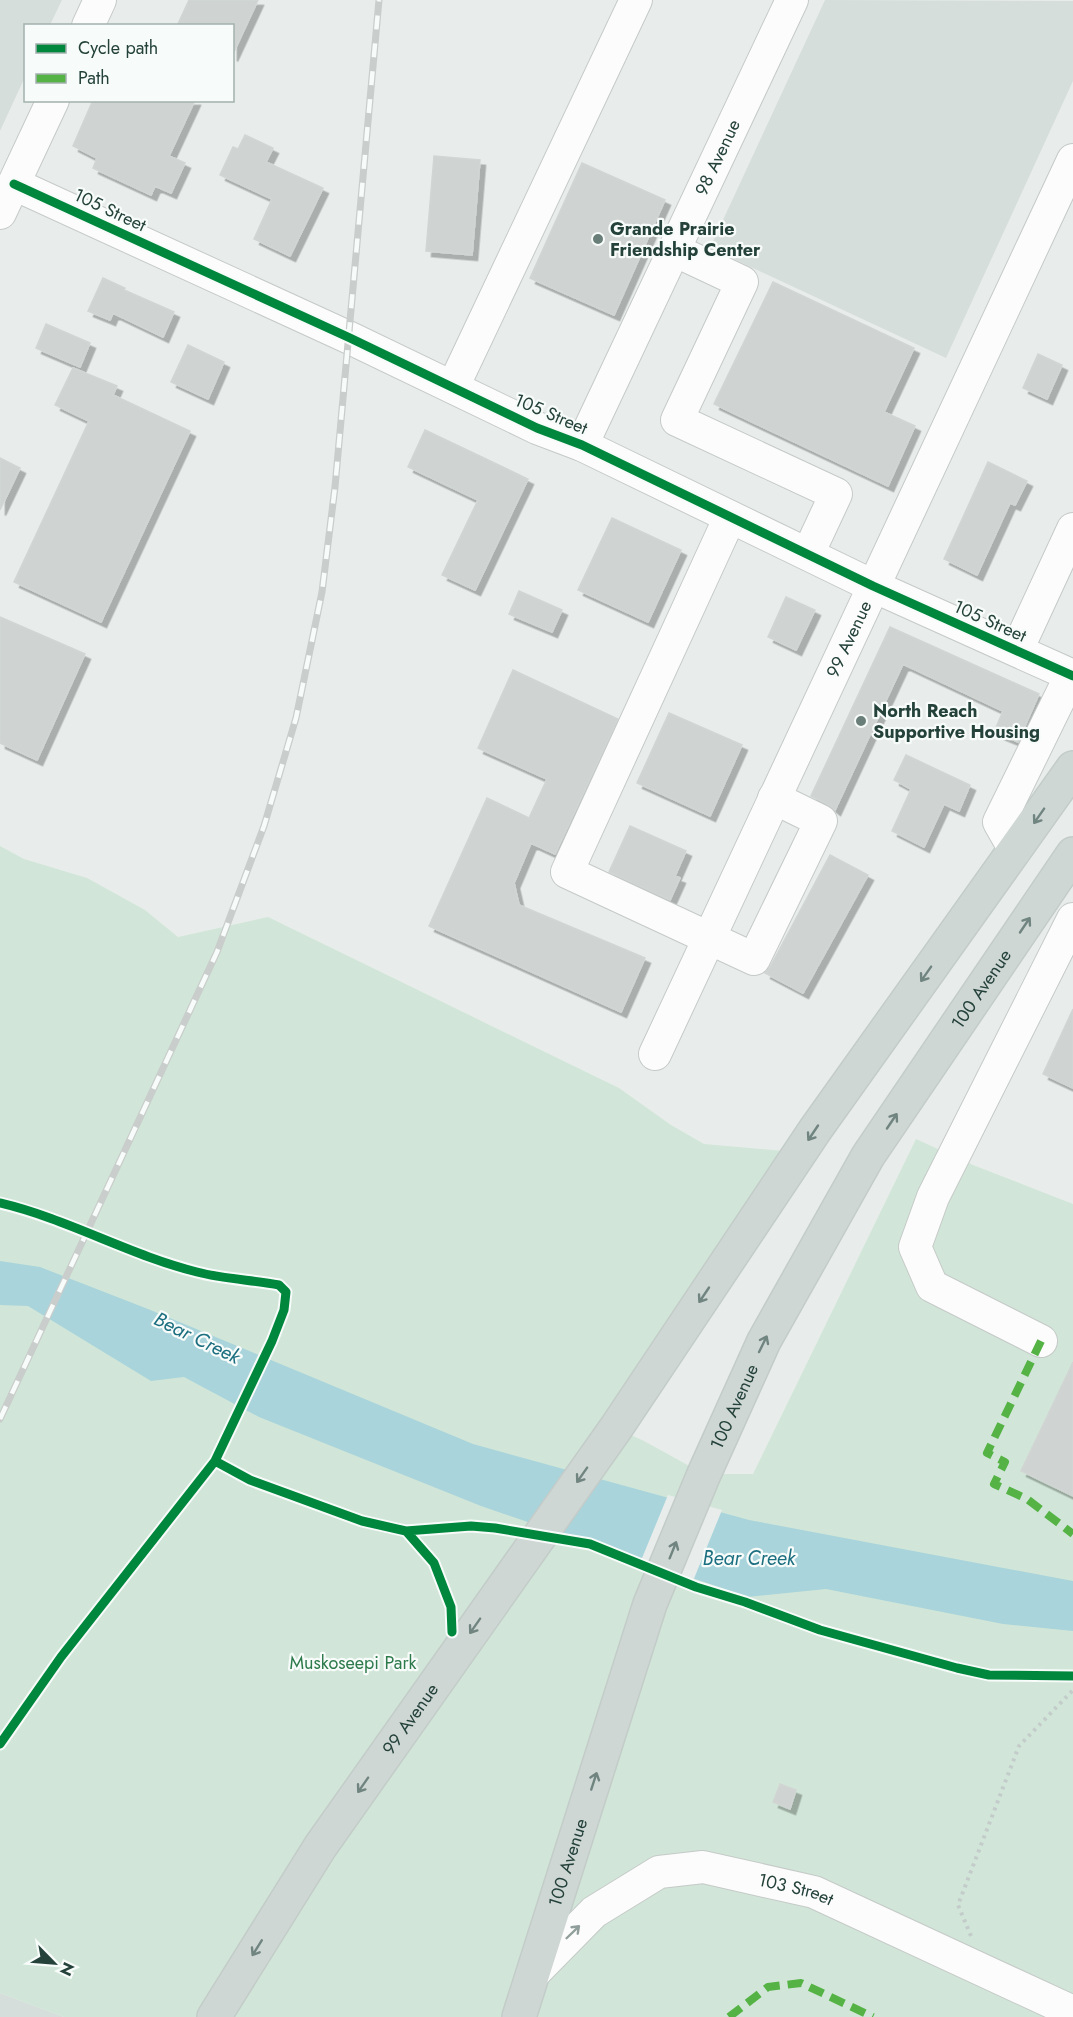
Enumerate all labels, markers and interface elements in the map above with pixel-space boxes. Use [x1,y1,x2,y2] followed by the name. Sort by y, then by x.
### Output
[24,24,234,102] legend
[78,35,158,61] text: Cycle path
[78,65,110,91] text: Path
[689,115,747,200] street label: 98 Avenue
[69,182,151,238] street label: 105 Street
[610,216,761,263] place label: Grande Prairie Friendship Center
[591,232,605,246] marker: Grande Prairie Friendship Center
[510,387,592,441] street label: 105 Street
[949,593,1031,649] street label: 105 Street
[820,596,878,682] street label: 99 Avenue
[873,698,1040,745] place label: North Reach Supportive Housing
[854,714,868,728] marker: North Reach Supportive Housing
[1033,807,1045,823] one-way arrow
[1019,917,1031,933] one-way arrow
[945,944,1018,1034] street label: 100 Avenue
[920,966,932,982] one-way arrow
[886,1113,898,1130] one-way arrow
[807,1125,819,1141] one-way arrow
[698,1287,711,1304] one-way arrow
[149,1305,246,1372] water label: Bear Creek
[757,1335,769,1353] one-way arrow
[704,1360,765,1454] street label: 100 Avenue
[576,1467,588,1483] one-way arrow
[668,1541,679,1560] one-way arrow
[703,1544,797,1573] water label: Bear Creek
[469,1617,482,1633] one-way arrow
[290,1650,417,1676] park label: Muskoseepi Park
[376,1678,445,1760] street label: 99 Avenue
[589,1772,600,1791] one-way arrow
[357,1777,369,1793] one-way arrow
[542,1815,594,1910] street label: 100 Avenue
[756,1867,838,1913] street label: 103 Street
[566,1925,581,1939] one-way arrow
[24,1933,84,1993] north arrow
[250,1940,263,1957] one-way arrow
[54,1959,80,1980] text: N

